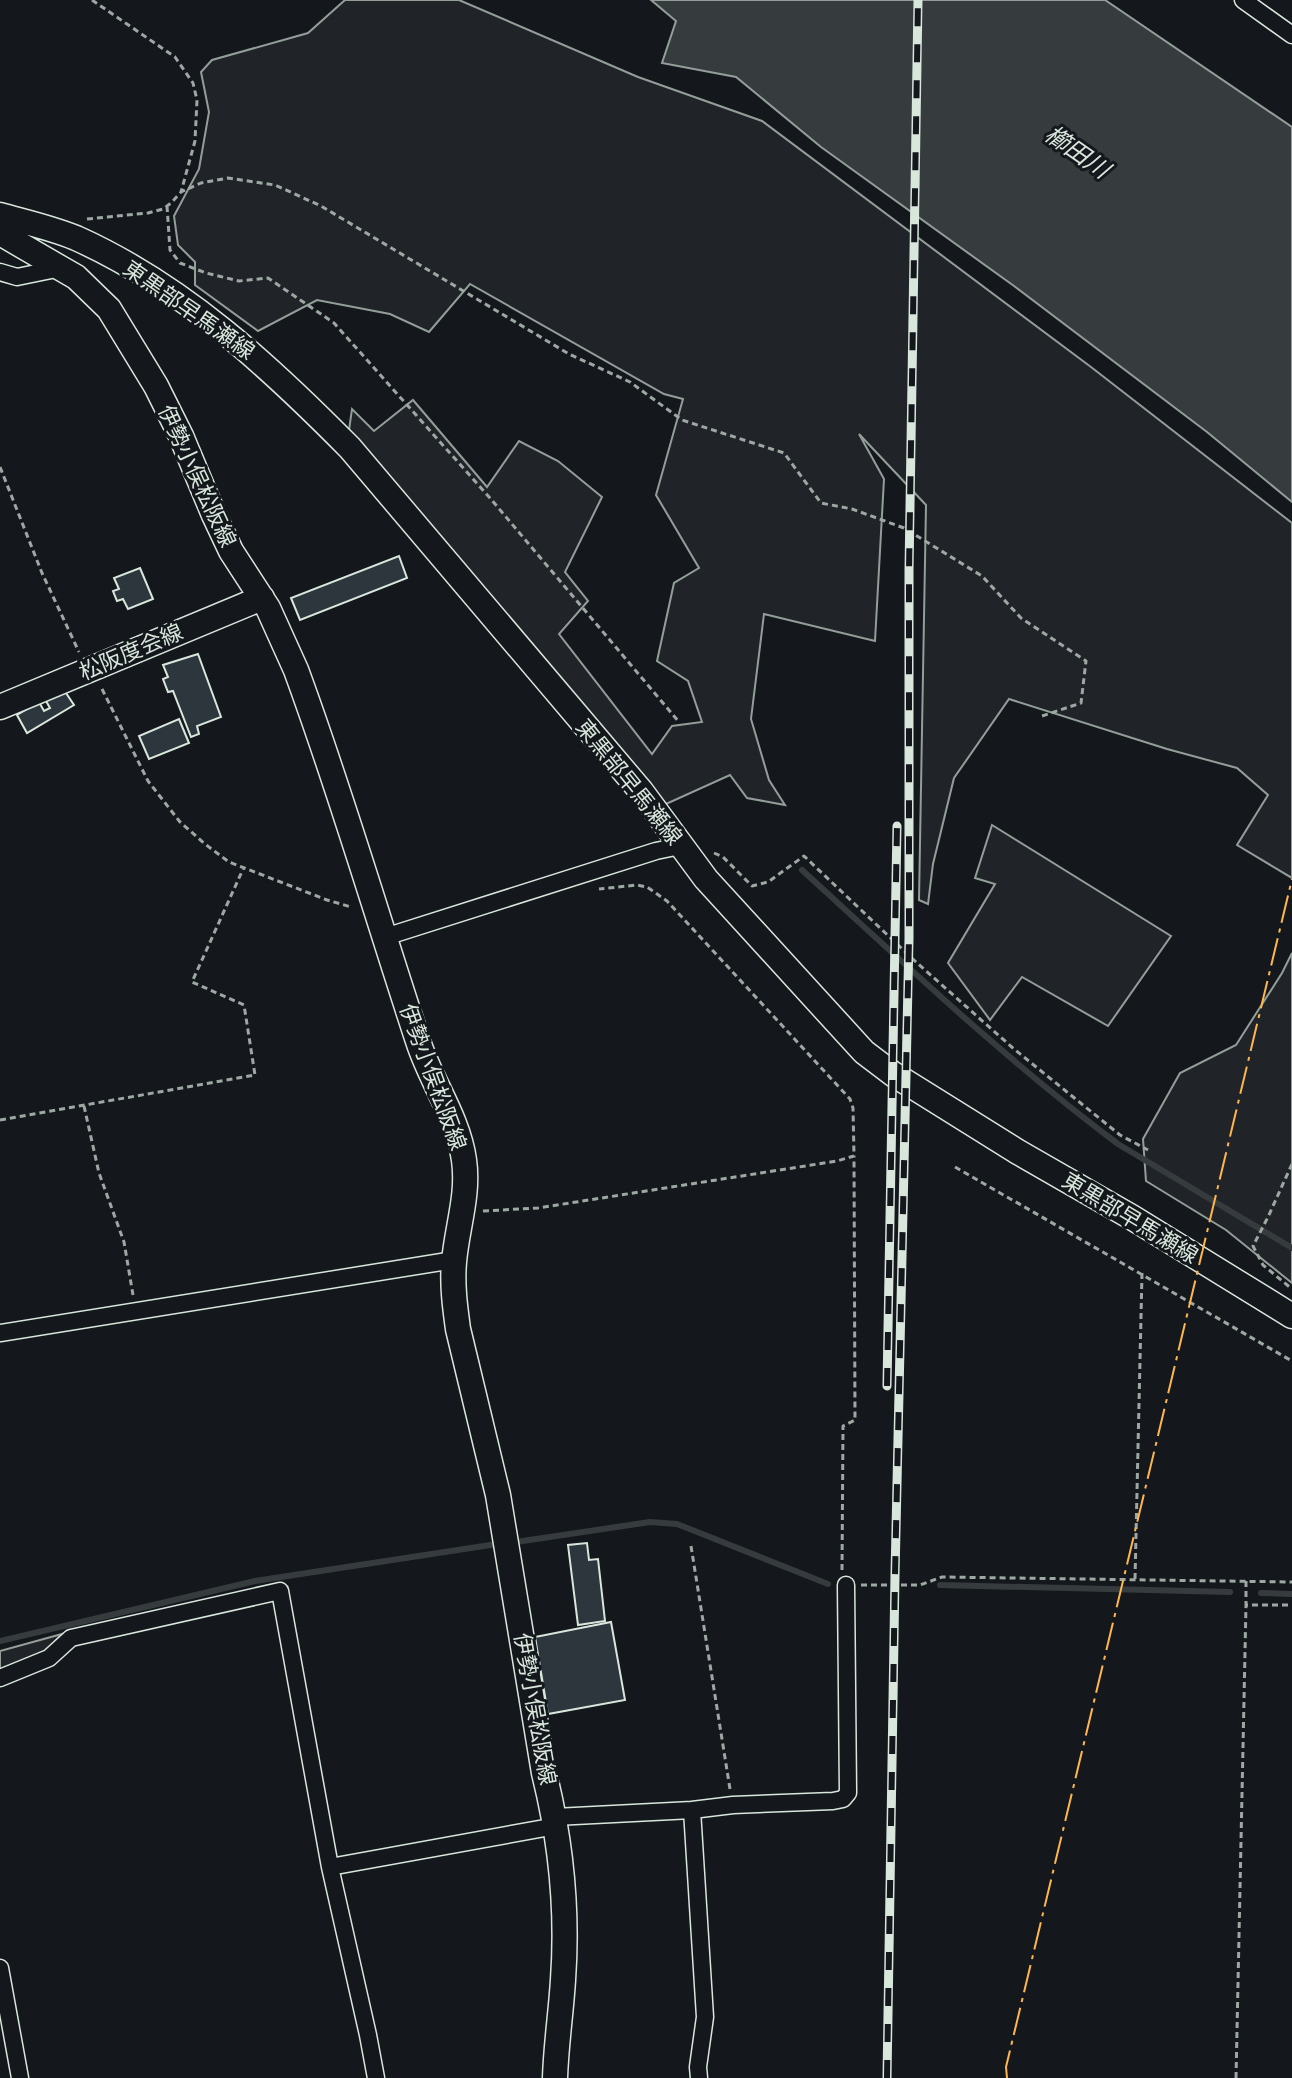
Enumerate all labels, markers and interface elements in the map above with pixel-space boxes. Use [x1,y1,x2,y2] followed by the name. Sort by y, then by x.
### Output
[1039,120,1117,186] water label: 櫛田川
[118,255,260,365] street label: 東黒部早馬瀬線
[152,401,242,551] street label: 伊勢小俣松阪線
[75,618,187,686] street label: 松阪度会線
[570,714,688,850] street label: 東黒部早馬瀬線
[394,1000,472,1154] street label: 伊勢小俣松阪線
[1057,1167,1203,1269] street label: 東黒部早馬瀬線
[508,1631,562,1787] street label: 伊勢小俣松阪線

